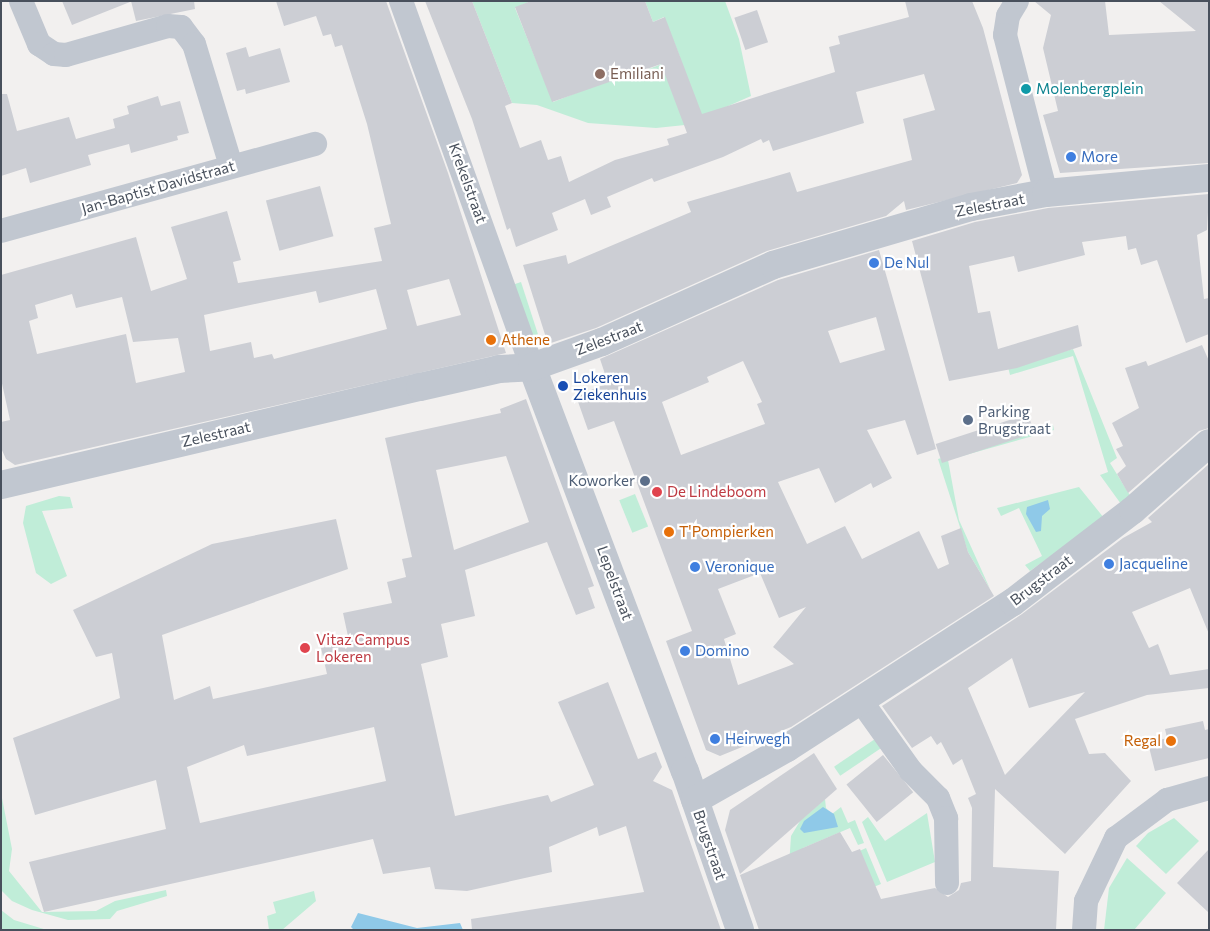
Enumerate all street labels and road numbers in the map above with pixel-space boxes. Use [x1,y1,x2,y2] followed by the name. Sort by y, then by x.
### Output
[445,141,491,225] street label: Krekelstraat
[79,156,237,218] street label: Jan-Baptist Davidstraat
[954,189,1026,221] street label: Zelestraat
[573,317,645,359] street label: Zelestraat
[180,417,252,451] street label: Zelestraat
[593,543,637,623] street label: Lepelstraat
[1007,551,1075,609] street label: Brugstraat
[690,808,730,882] street label: Brugstraat

